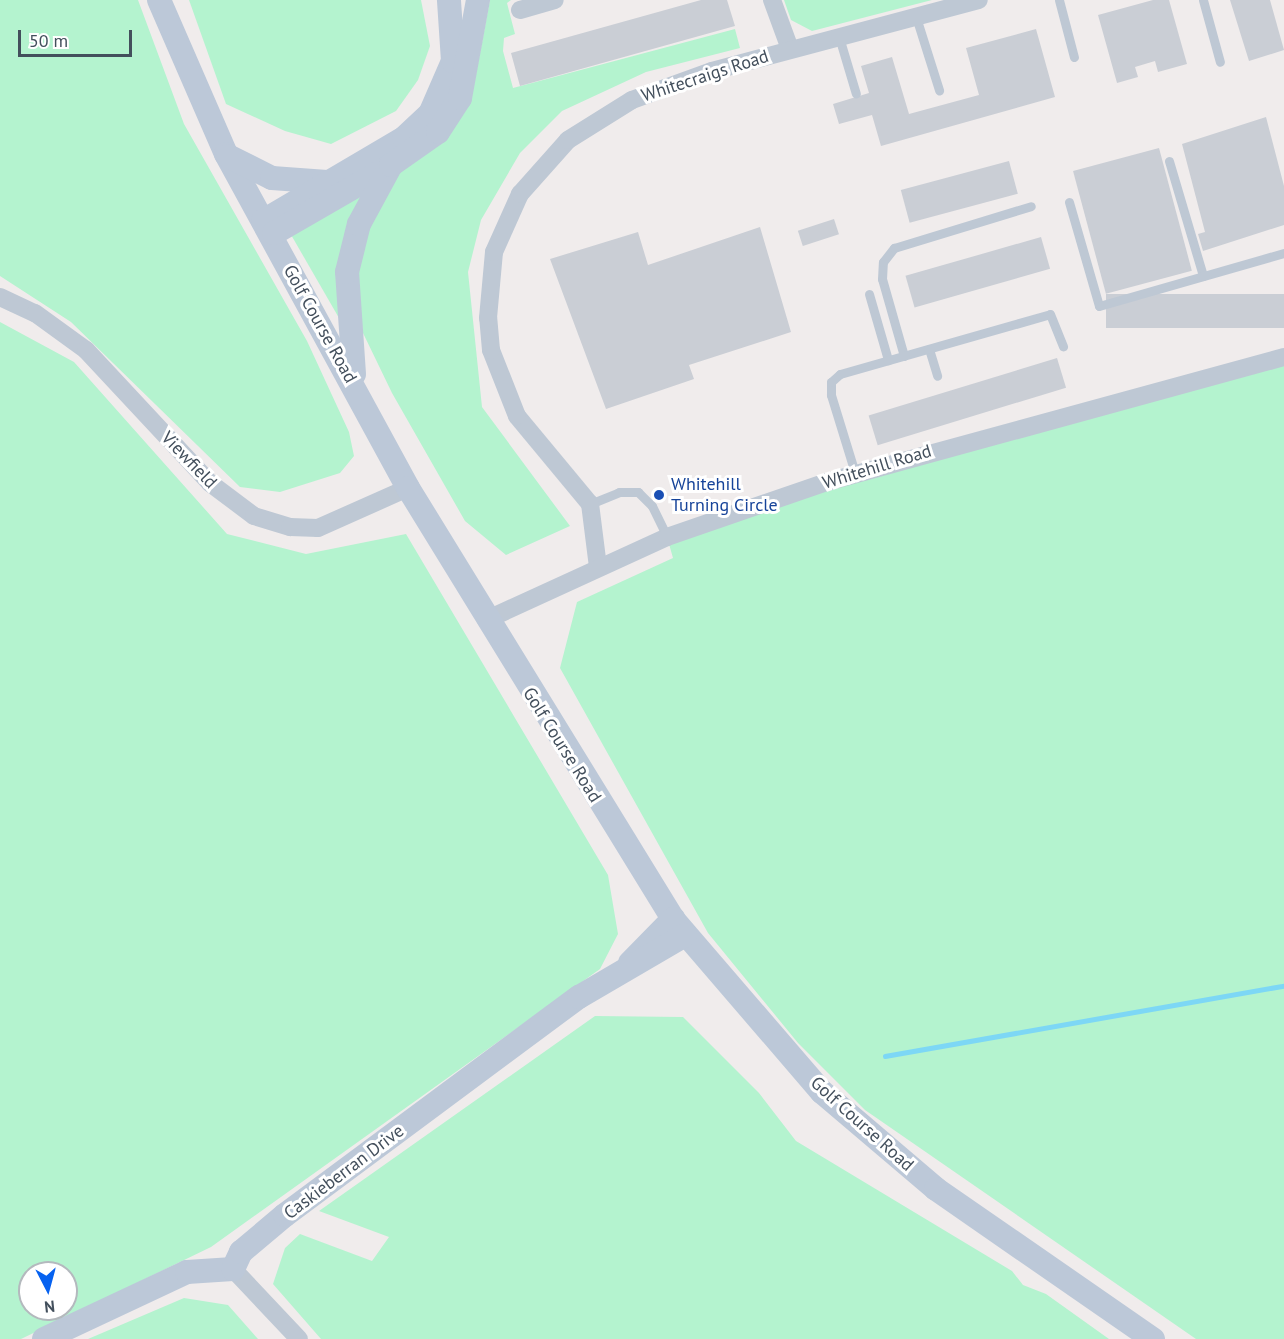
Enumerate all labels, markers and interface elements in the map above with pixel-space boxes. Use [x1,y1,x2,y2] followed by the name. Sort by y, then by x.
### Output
[21,18,135,56] scale bar
[29,29,68,52] text: 50 m
[639,45,771,107] street label: Whitecraigs Road
[279,261,361,387] street label: Golf Course Road
[157,427,221,493] street label: Viewfield
[820,440,934,494] street label: Whitehill Road
[671,474,778,516] place label: Whitehill Turning Circle
[652,488,666,502] marker: Whitehill Turning Circle
[518,684,606,806] street label: Golf Course Road
[806,1072,918,1176] street label: Golf Course Road
[280,1120,408,1224] street label: Caskieberran Drive
[18,1261,78,1321] north arrow
[43,1296,56,1317] text: N

